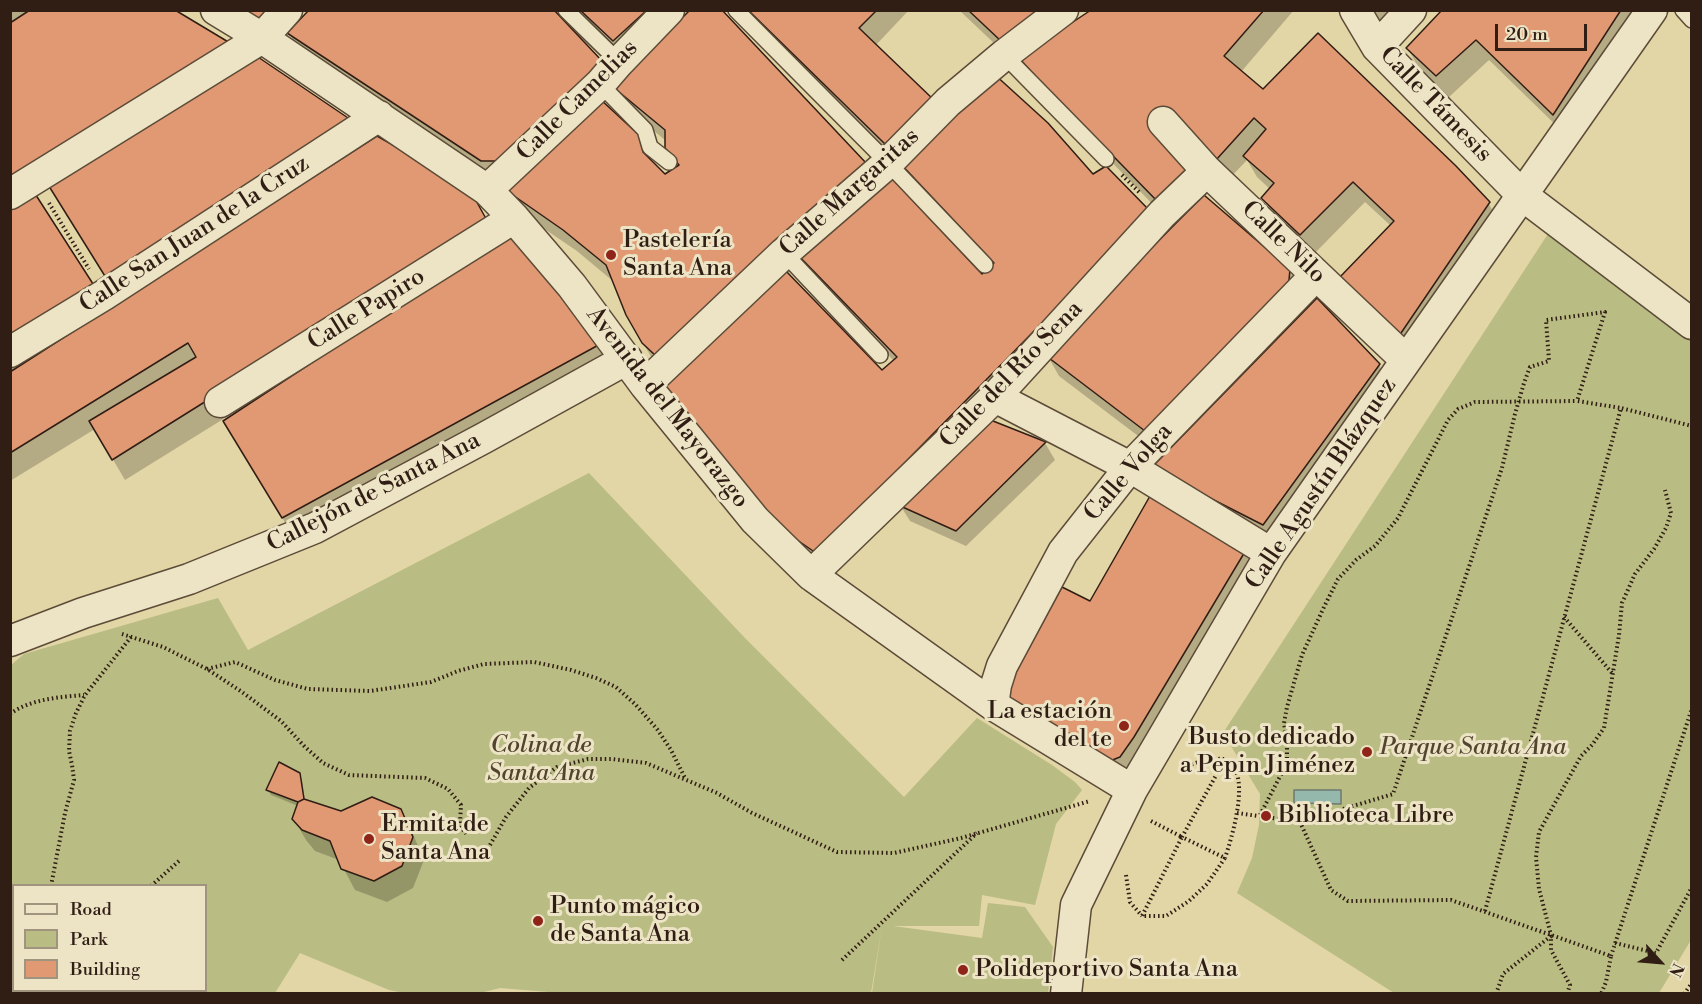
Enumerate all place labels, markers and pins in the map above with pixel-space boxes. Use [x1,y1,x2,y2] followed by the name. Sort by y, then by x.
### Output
[623,227,732,283] place label: Pastelería Santa Ana
[604,248,618,262] marker: Pastelería Santa Ana
[987,698,1112,754] place label: La estación del te
[1117,719,1131,733] marker: La estación del te
[1180,724,1355,780] place label: Busto dedicado a Pepin Jiménez
[1360,745,1374,759] marker: Busto dedicado a Pepin Jiménez
[1278,802,1454,830] place label: Biblioteca Libre
[1259,809,1273,823] marker: Biblioteca Libre
[381,811,490,867] place label: Ermita de Santa Ana
[362,832,376,846] marker: Ermita de Santa Ana
[550,893,700,949] place label: Punto mágico de Santa Ana
[531,914,545,928] marker: Punto mágico de Santa Ana
[975,956,1238,984] place label: Polideportivo Santa Ana
[956,963,970,977] marker: Polideportivo Santa Ana

